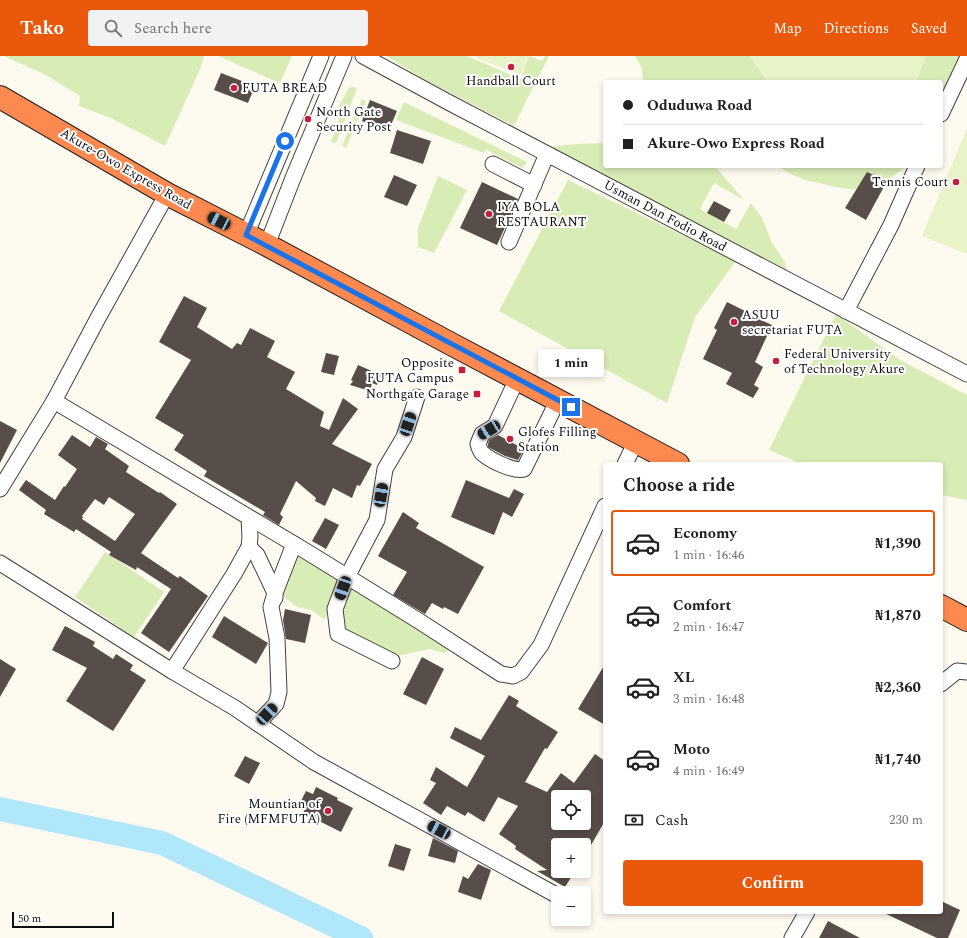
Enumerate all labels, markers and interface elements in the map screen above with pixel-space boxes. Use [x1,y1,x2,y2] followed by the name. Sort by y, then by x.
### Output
[88,10,368,46] search box
[20,14,64,43] text: Tako
[102,17,124,39] icon: search
[134,17,212,40] text: Search here
[774,18,802,39] text: Map
[824,18,889,39] text: Directions
[911,18,947,39] text: Saved
[506,62,516,72] marker: Handball Court
[466,71,556,91] place label: Handball Court
[242,78,327,98] place label: FUTA BREAD
[229,83,239,93] marker: FUTA BREAD
[647,94,752,117] text: Oduduwa Road
[316,102,392,137] place label: North Gate Security Post
[303,114,313,124] marker: North Gate Security Post
[57,123,195,215] street label: Akure-Owo Express Road
[276,132,294,150] route start
[647,132,825,155] text: Akure-Owo Express Road
[872,172,948,192] place label: Tennis Court
[600,175,730,257] street label: Usman Dan Fodio Road
[951,177,961,187] marker: Tennis Court
[497,197,587,232] place label: IYA BOLA RESTAURANT
[484,209,494,219] marker: IYA BOLA RESTAURANT
[206,210,232,232] car
[742,305,843,340] place label: ASUU secretariat FUTA
[729,317,739,327] marker: ASUU secretariat FUTA
[784,344,904,379] place label: Federal University of Technology Akure
[538,349,604,377] callout: 1 min
[367,353,454,388] place label: Opposite FUTA Campus
[554,353,588,373] text: 1 min
[771,356,781,366] marker: Federal University of Technology Akure
[457,365,467,375] marker: Opposite FUTA Campus
[366,384,469,404] place label: Northgate Garage
[472,389,482,399] marker: Northgate Garage
[562,398,580,416] route end
[399,411,417,437] car
[476,419,502,441] car
[518,422,597,457] place label: Glofes Filling Station
[505,434,515,444] marker: Glofes Filling Station
[623,472,735,499] text: Choose a ride
[373,482,389,508] car
[673,522,737,545] text: Economy
[625,525,661,561] icon: car
[875,532,921,555] text: ₦1,390
[673,545,745,565] text: 1 min · 16:46
[333,575,353,601] car
[673,594,731,617] text: Comfort
[625,597,661,633] icon: car
[875,604,921,627] text: ₦1,870
[673,617,745,637] text: 2 min · 16:47
[673,666,694,689] text: XL
[625,669,661,705] icon: car
[875,676,921,699] text: ₦2,360
[673,689,745,709] text: 3 min · 16:48
[254,701,280,727] car
[673,738,710,761] text: Moto
[625,741,661,777] icon: car
[875,748,921,771] text: ₦1,740
[673,761,745,781] text: 4 min · 16:49
[551,790,591,926] map controls
[551,790,591,830] button: locate
[218,794,322,829] place label: Mountian of Fire (MFMFUTA)
[323,806,333,816] marker: Mountian of Fire (MFMFUTA)
[623,809,645,831] icon: cash
[655,809,688,832] text: Cash
[889,810,923,830] text: 230 m
[426,819,452,841] car
[551,838,591,878] button: +
[623,860,923,906] button: Confirm
[551,886,591,926] button: −
[12,910,114,929] scale bar
[18,910,41,927] text: 50 m

